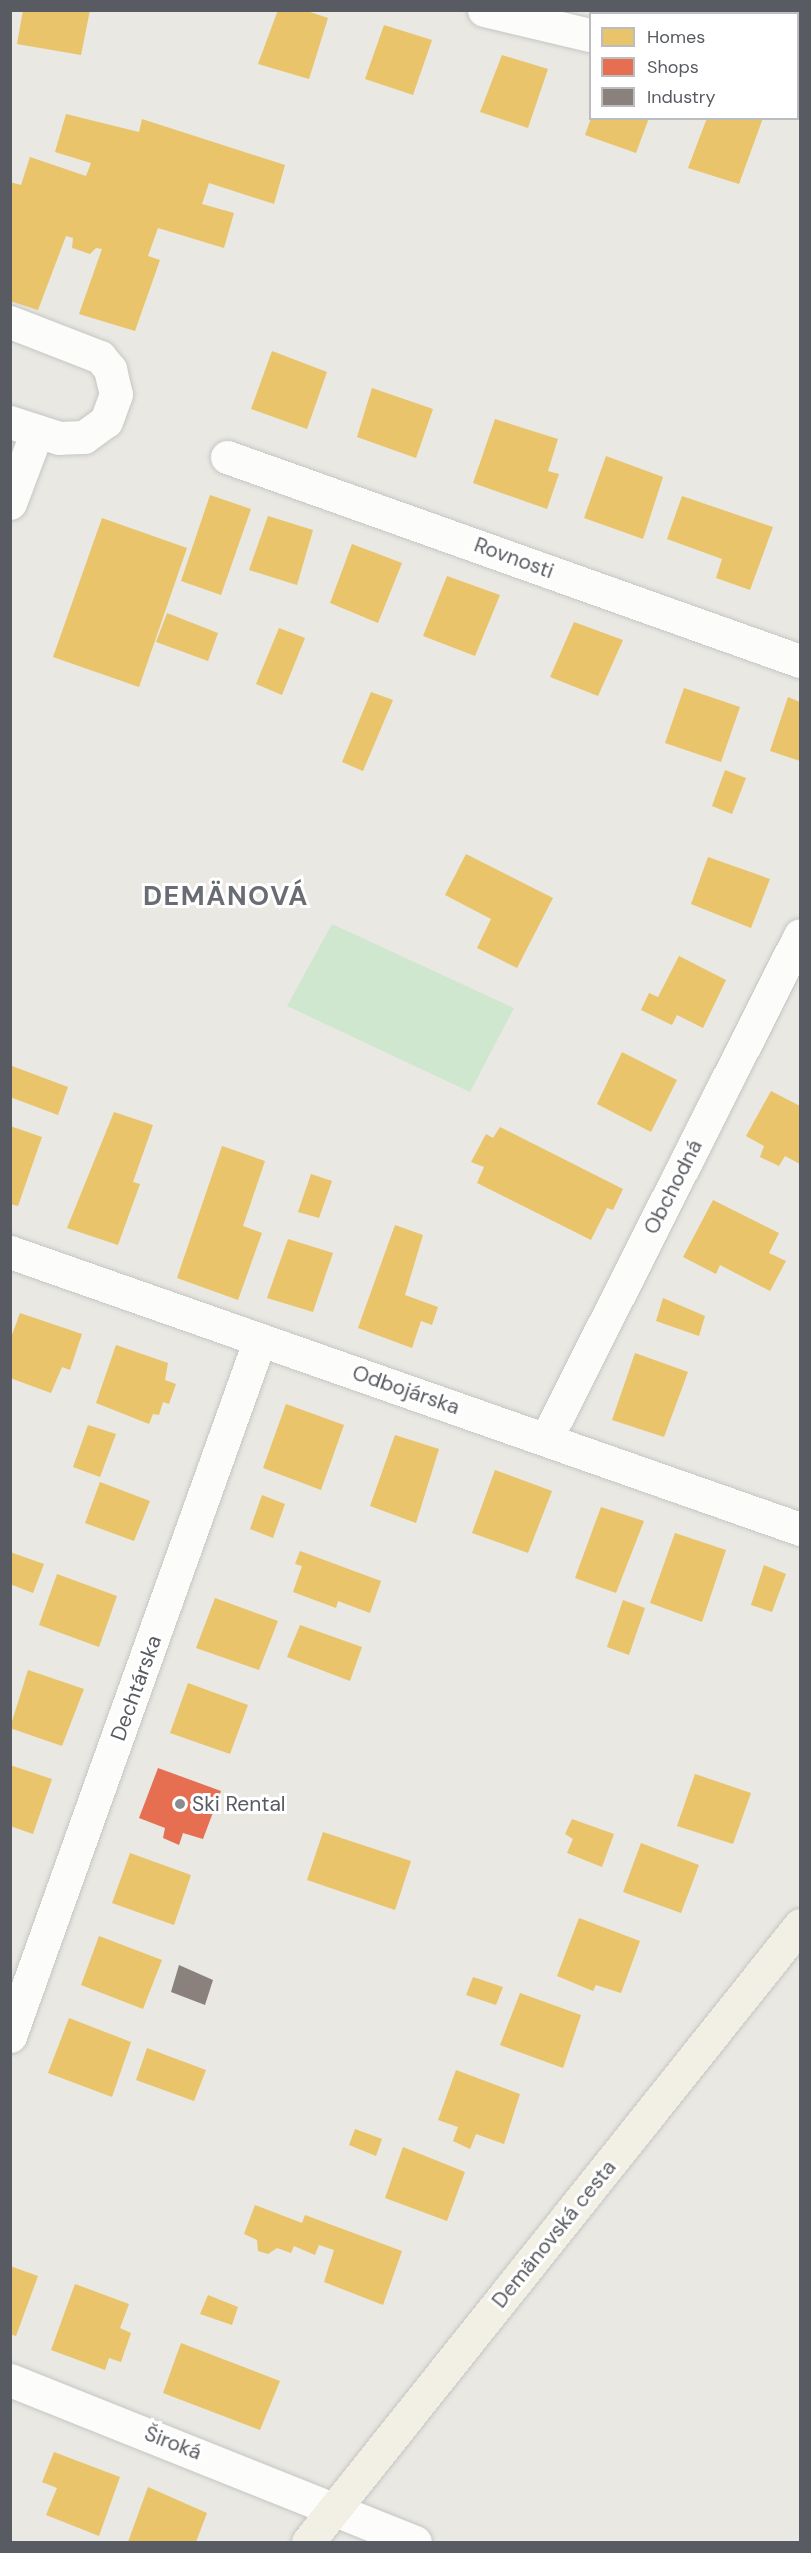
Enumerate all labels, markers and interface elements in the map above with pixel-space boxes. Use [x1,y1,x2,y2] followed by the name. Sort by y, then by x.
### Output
[589,12,799,120] legend
[647,25,705,49] text: Homes
[647,55,699,79] text: Shops
[647,85,716,109] text: Industry
[471,532,557,584] street label: Rovnosti
[143,880,309,912] district label: DEMÄNOVÁ
[638,1136,708,1238] street label: Obchodná
[349,1360,463,1420] street label: Odbojárska
[105,1632,167,1744] street label: Dechtárska
[192,1791,286,1817] place label: Ski Rental
[173,1797,187,1811] marker: Ski Rental
[487,2155,621,2313] street label: Demänovská cesta
[141,2421,205,2465] street label: Široká

